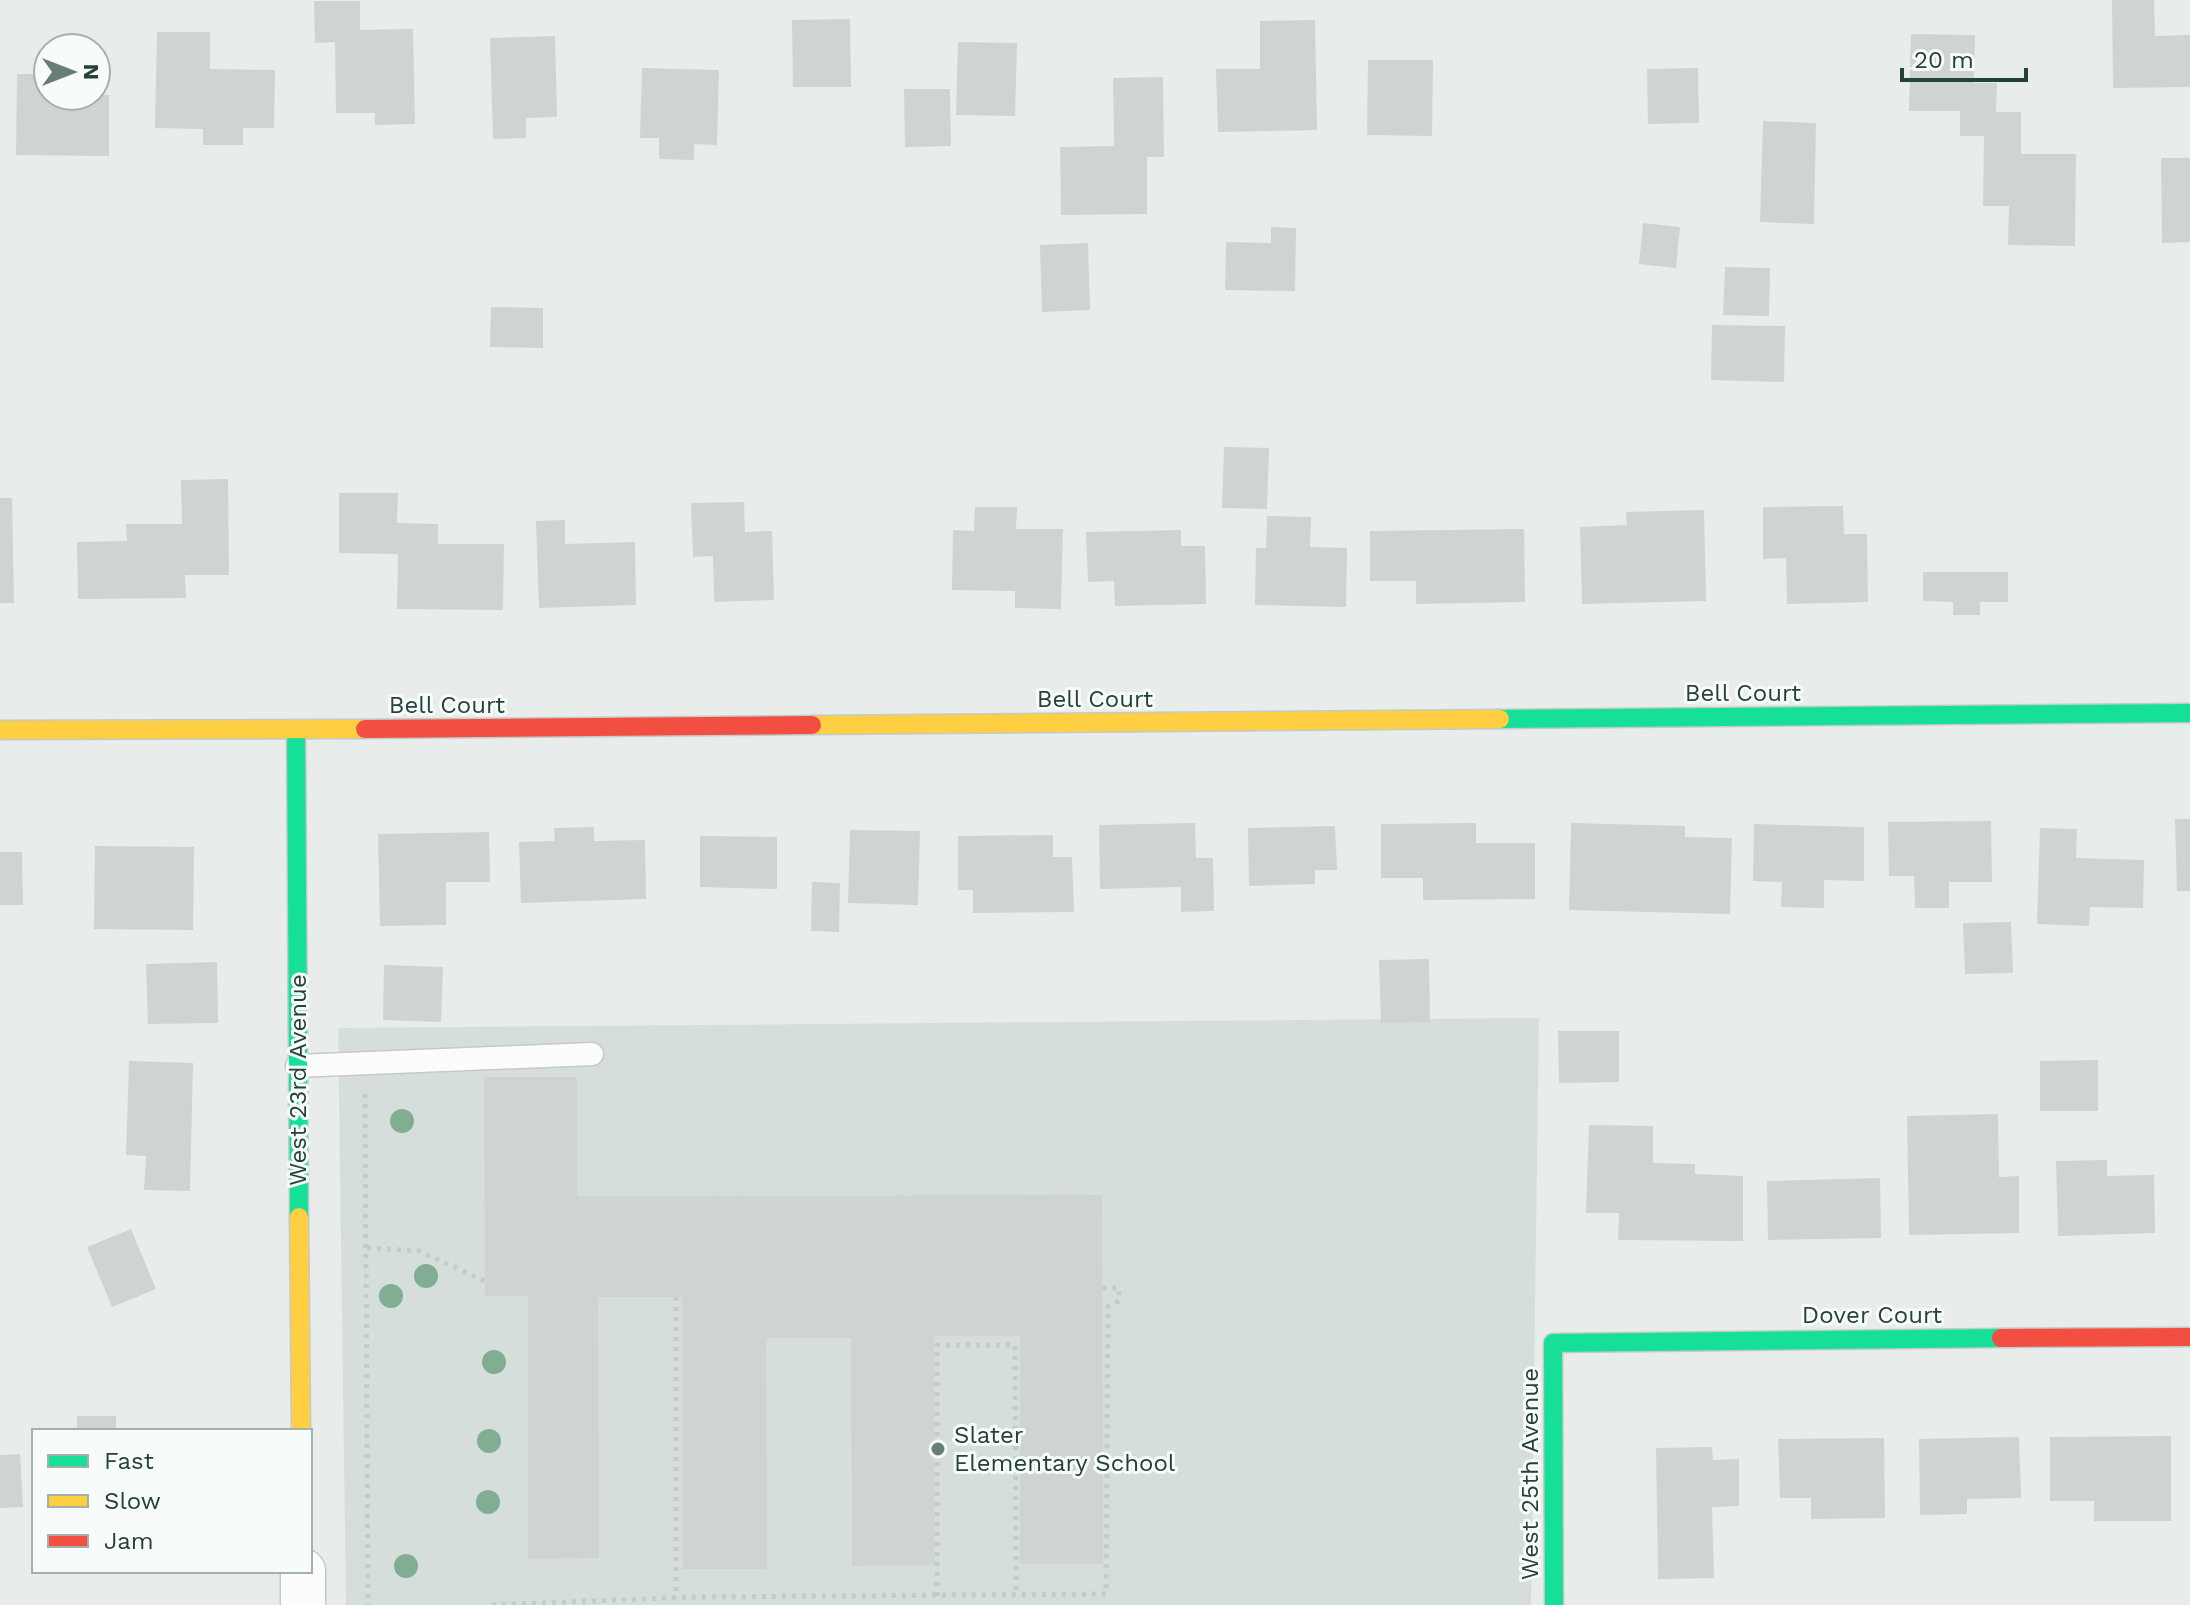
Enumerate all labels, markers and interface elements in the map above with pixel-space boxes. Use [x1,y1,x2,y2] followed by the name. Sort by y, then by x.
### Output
[32,32,112,112] north arrow
[1902,32,2026,82] scale bar
[1914,46,1974,74] text: 20 m
[79,64,104,80] text: N
[1685,679,1801,707] street label: Bell Court
[1037,685,1153,713] street label: Bell Court
[389,691,505,719] street label: Bell Court
[284,974,312,1186] street label: West 23rd Avenue
[1802,1301,1942,1329] street label: Dover Court
[1516,1368,1544,1580] street label: West 25th Avenue
[954,1421,1176,1477] place label: Slater Elementary School
[32,1429,312,1573] legend
[929,1440,947,1458] marker: Slater Elementary School
[104,1447,154,1475] text: Fast
[104,1487,161,1515] text: Slow
[104,1527,154,1555] text: Jam

